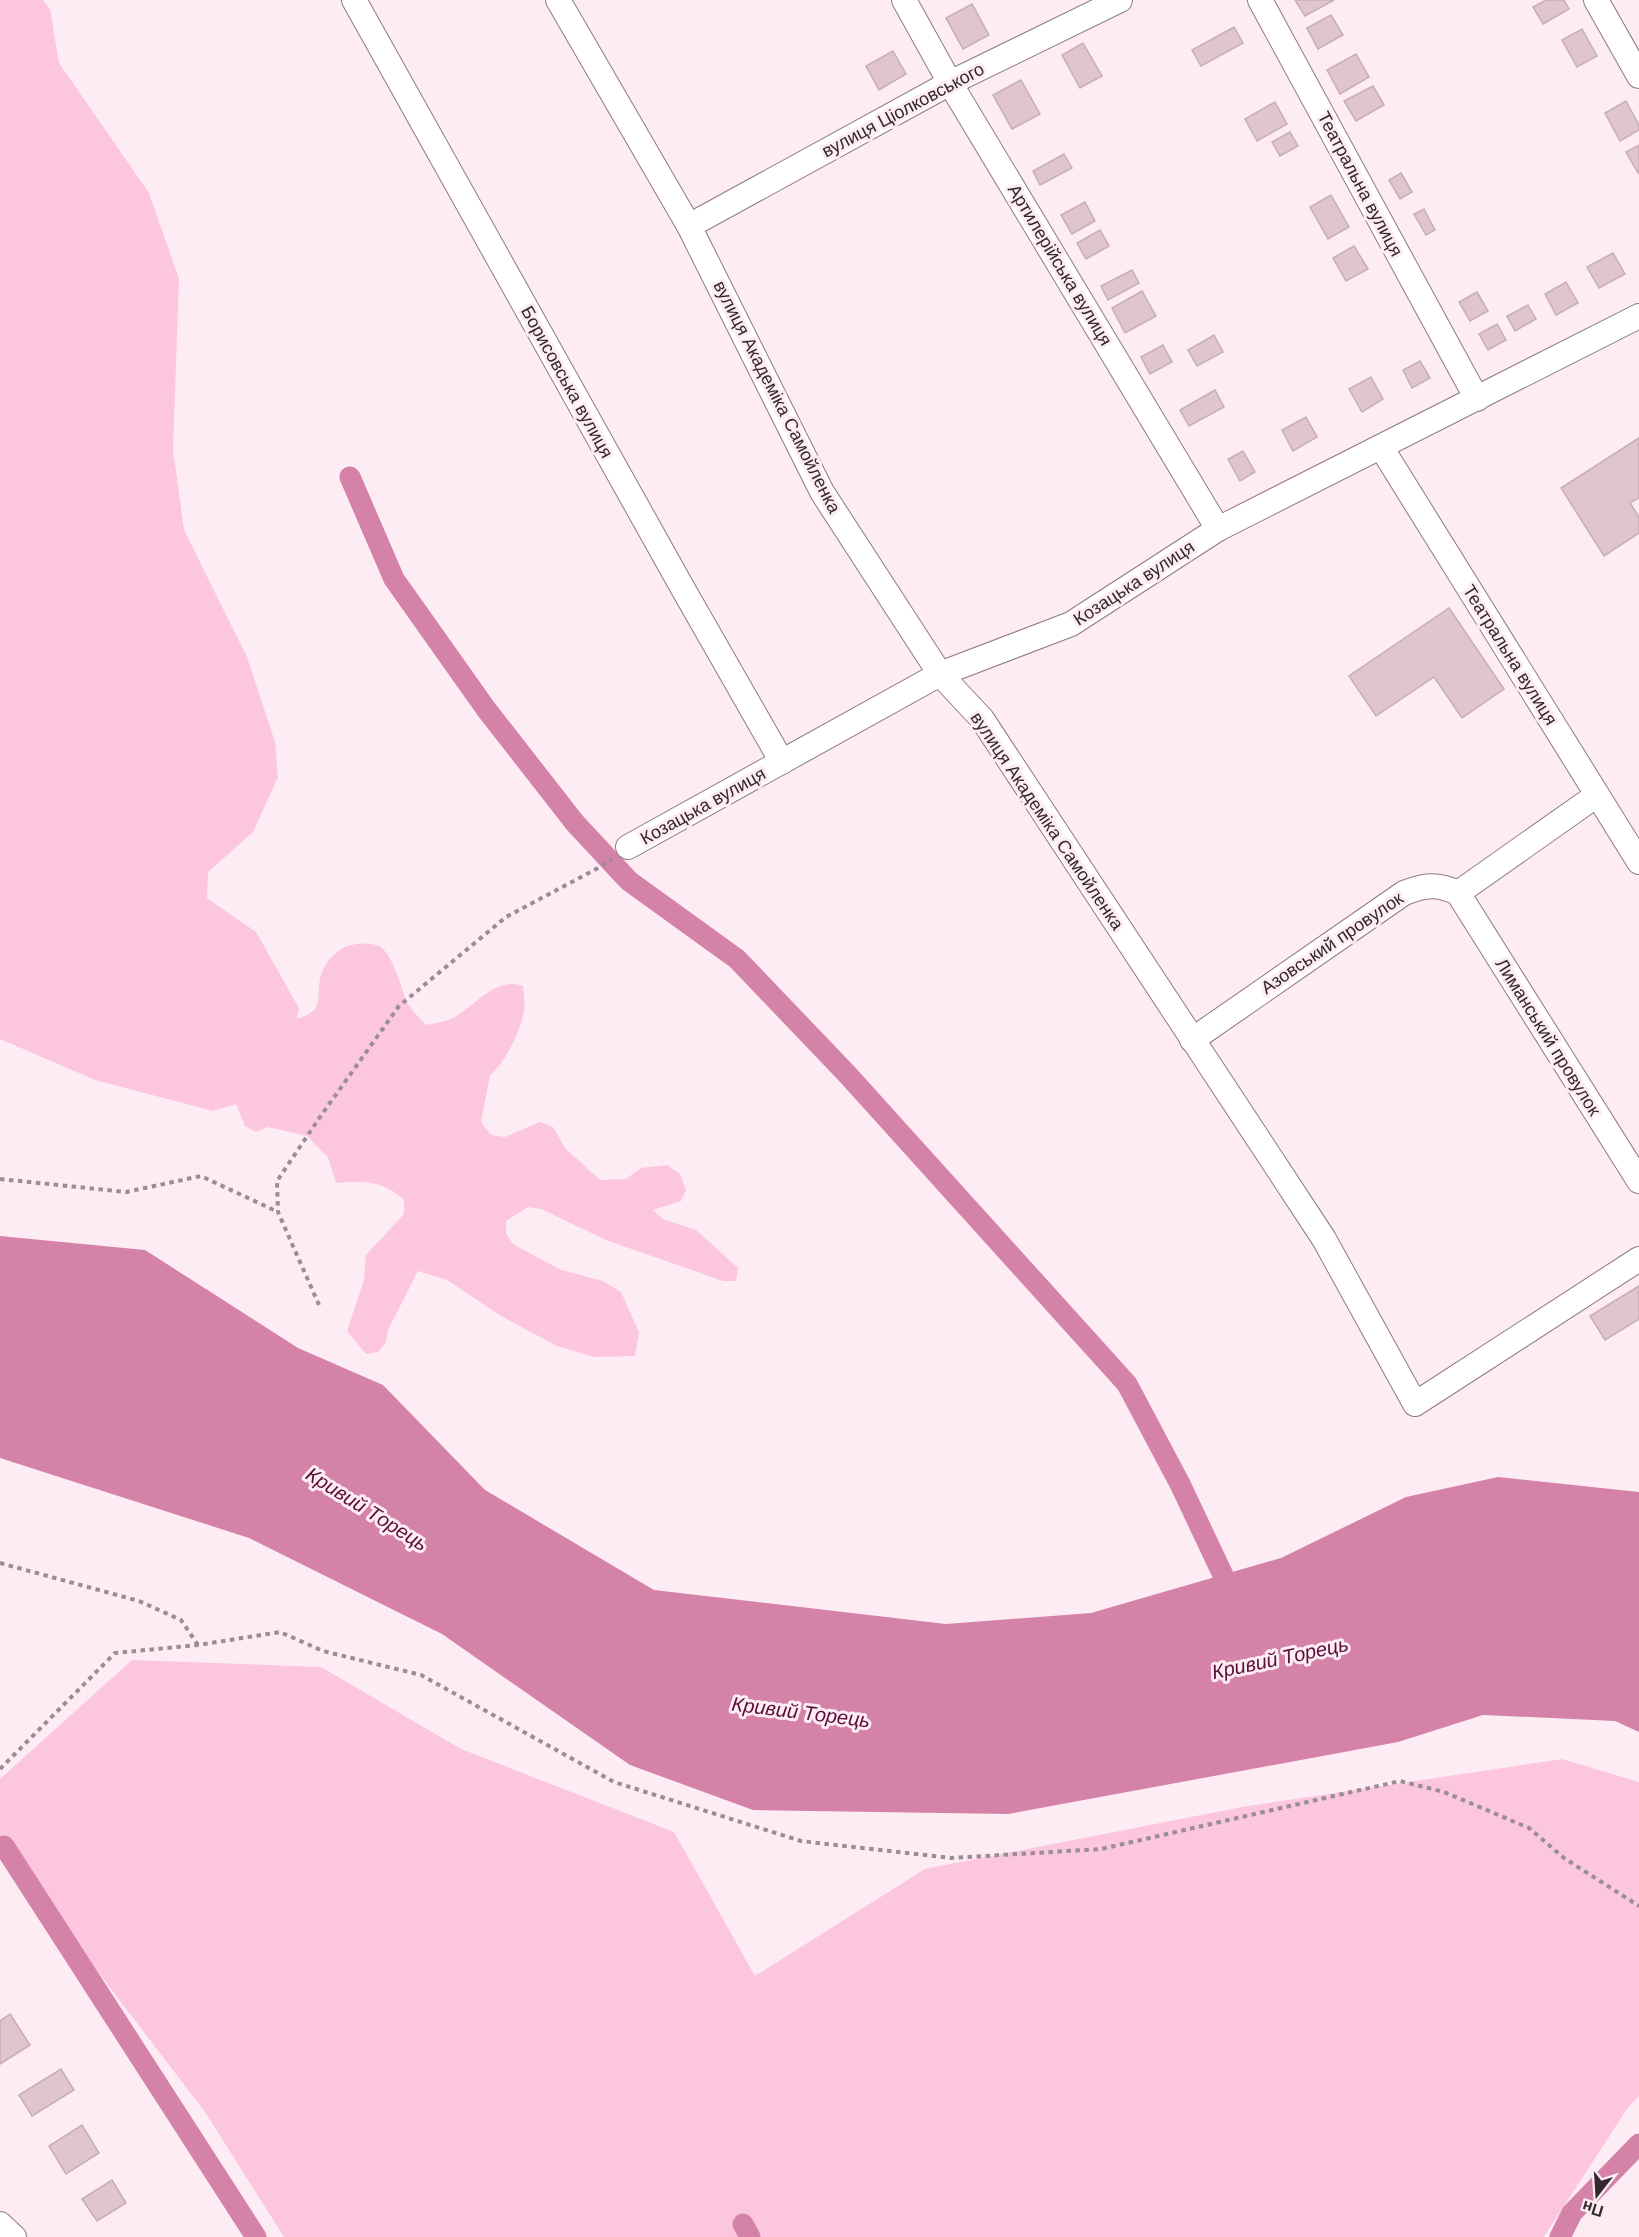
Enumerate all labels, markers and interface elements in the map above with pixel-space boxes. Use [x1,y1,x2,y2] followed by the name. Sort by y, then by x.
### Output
[818,59,988,161] street label: вулиця Ціолковського
[1313,108,1407,260] street label: Театральна вулиця
[1004,181,1116,349] street label: Артилерійська вулиця
[709,277,845,517] street label: вулиця Академіка Самойленка
[517,303,617,461] street label: Борисовська вулиця
[1070,537,1198,629] street label: Козацька вулиця
[1459,581,1561,729] street label: Театральна вулиця
[967,708,1128,934] street label: вулиця Академіка Самойленка
[637,763,769,849] street label: Козацька вулиця
[1257,888,1407,998] street label: Азовський провулок
[1491,955,1605,1119] street label: Лиманський провулок
[302,1463,432,1555] water label: Кривий Торець
[1210,1633,1350,1683] water label: Кривий Торець
[731,1693,871,1731] water label: Кривий Торець
[1567,2165,1627,2225] north arrow
[1580,2198,1605,2220] text: Пн

